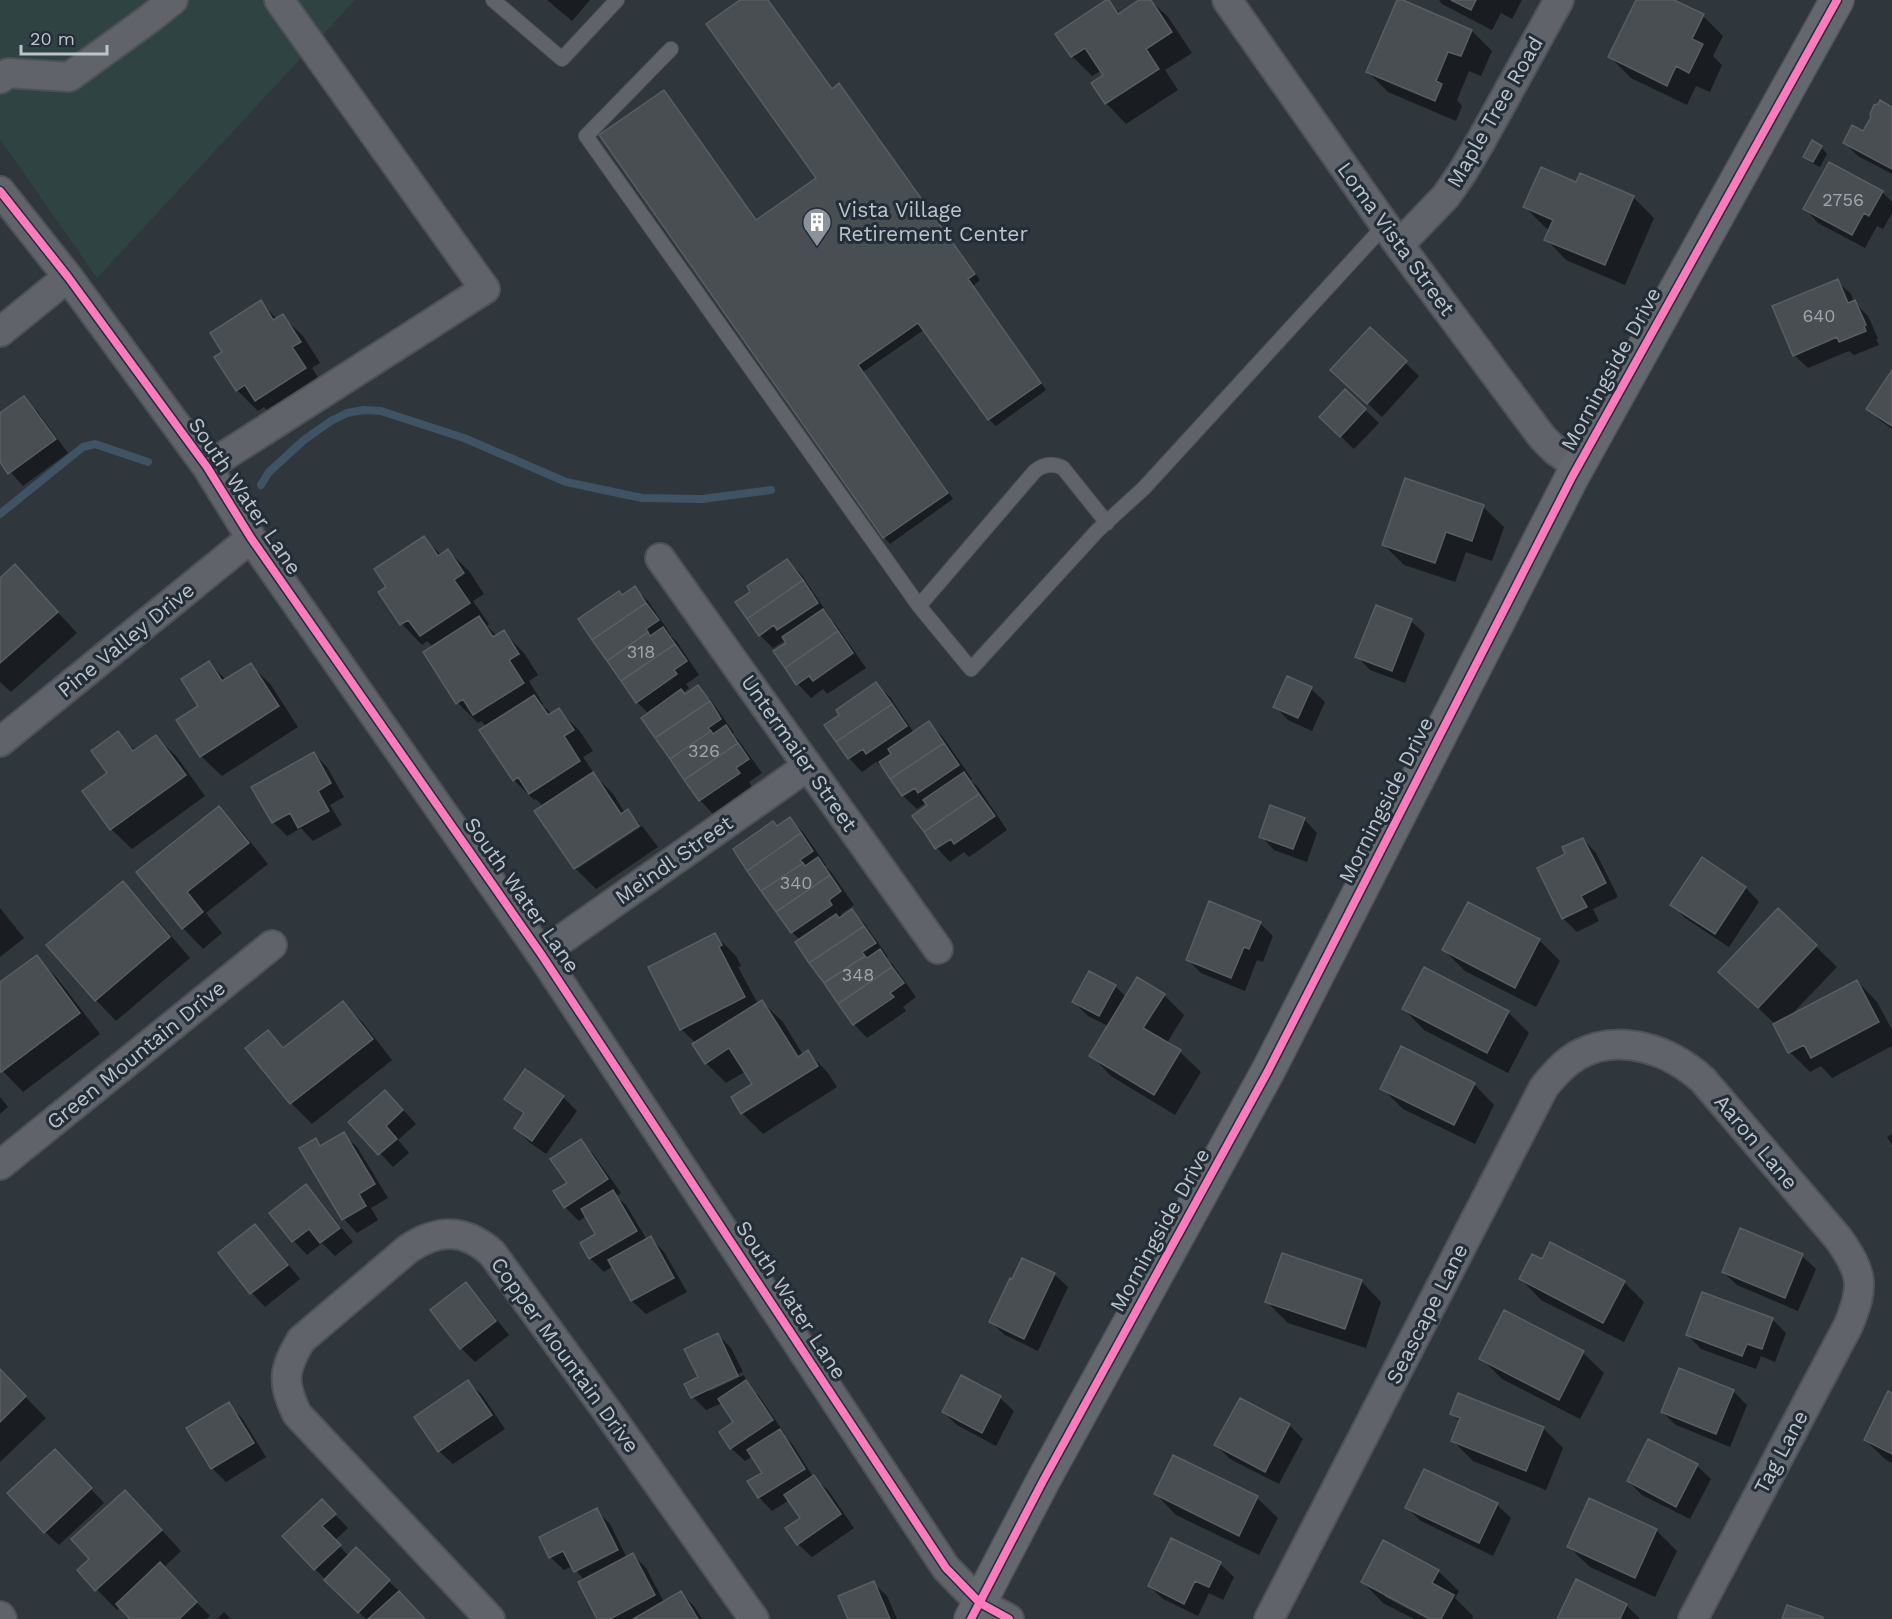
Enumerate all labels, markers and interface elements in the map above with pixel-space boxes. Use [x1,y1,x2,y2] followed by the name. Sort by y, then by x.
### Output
[21,18,106,56] scale bar
[30,28,75,49] text: 20 m
[1441,32,1548,192] street label: Maple Tree Road
[1332,157,1461,320] street label: Loma Vista Street
[1822,189,1864,210] house number: 2756
[838,197,1028,246] place label: Vista Village Retirement Center
[801,206,833,248] building icon: Vista Village Retirement Center
[1555,283,1666,455] street label: Morningside Drive
[1802,305,1836,326] house number: 640
[184,412,307,579] street label: South Water Lane
[52,577,199,702] street label: Pine Valley Drive
[627,641,655,662] house number: 318
[736,670,863,836] street label: Untermaier Street
[1333,713,1438,887] street label: Morningside Drive
[688,740,720,761] house number: 326
[610,810,737,909] street label: Meindl Street
[459,812,585,977] street label: South Water Lane
[780,872,812,893] house number: 340
[842,964,874,985] house number: 348
[41,975,230,1134] street label: Green Mountain Drive
[1709,1089,1803,1194] street label: Aaron Lane
[1104,1144,1215,1316] street label: Morningside Drive
[731,1216,852,1384] street label: South Water Lane
[1380,1239,1473,1388] street label: Seascape Lane
[486,1252,645,1457] street label: Copper Mountain Drive
[1748,1406,1813,1498] street label: Tag Lane

